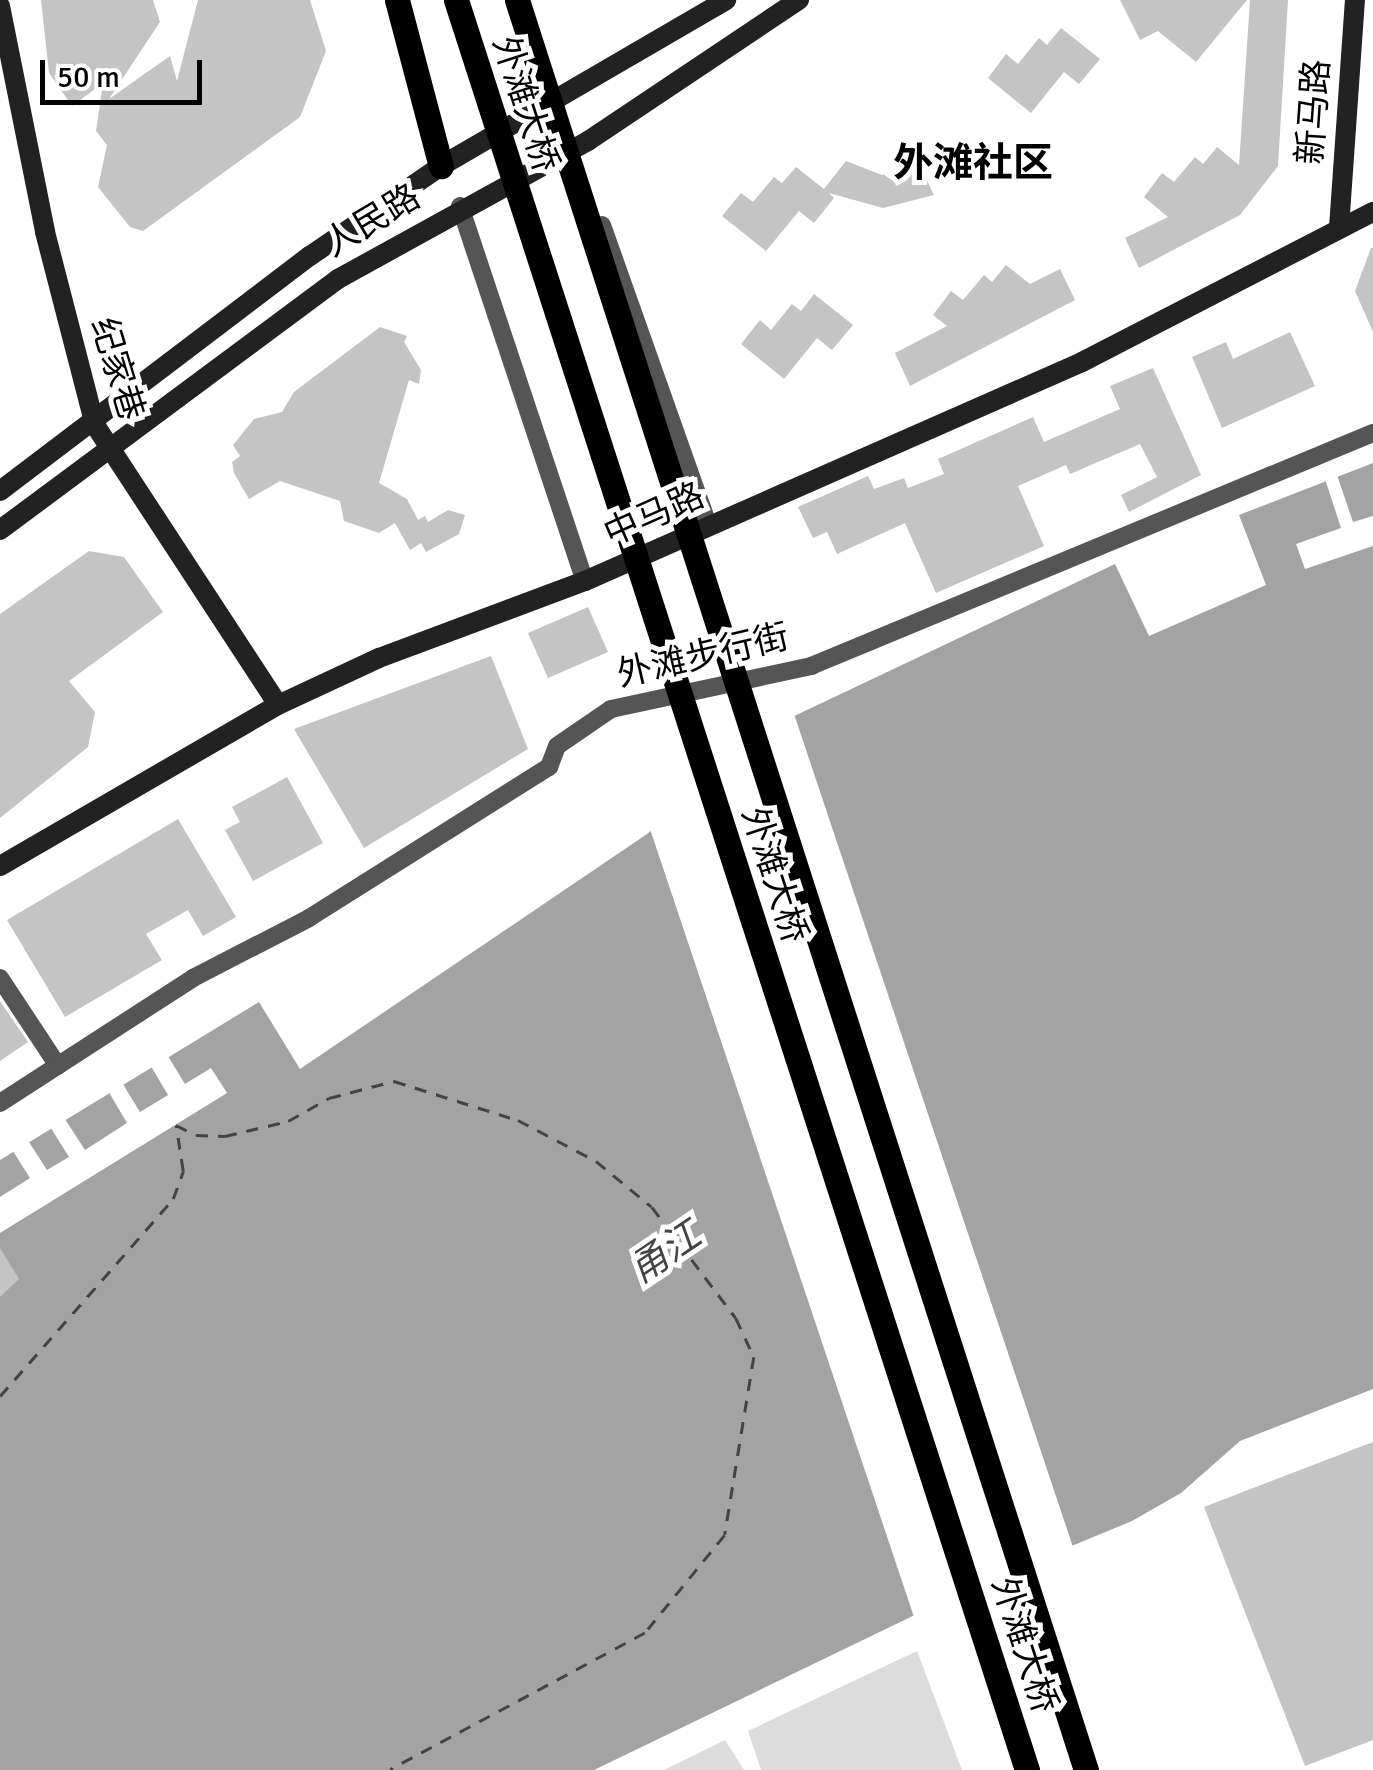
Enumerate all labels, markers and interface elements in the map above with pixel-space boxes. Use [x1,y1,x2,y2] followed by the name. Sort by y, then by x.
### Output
[483,31,567,177] street label: 外滩大桥
[45,40,208,102] scale bar
[1289,58,1339,166] street label: 新马路
[57,59,120,96] text: 50 m
[893,139,1053,187] district label: 外滩社区
[316,176,428,266] street label: 人民路
[82,313,152,425] street label: 纪家巷
[597,474,711,556] street label: 中马路
[613,616,793,696] street label: 外滩步行街
[732,802,816,948] street label: 外滩大桥
[621,1213,709,1293] water label: 甬江
[982,1572,1066,1718] street label: 外滩大桥

